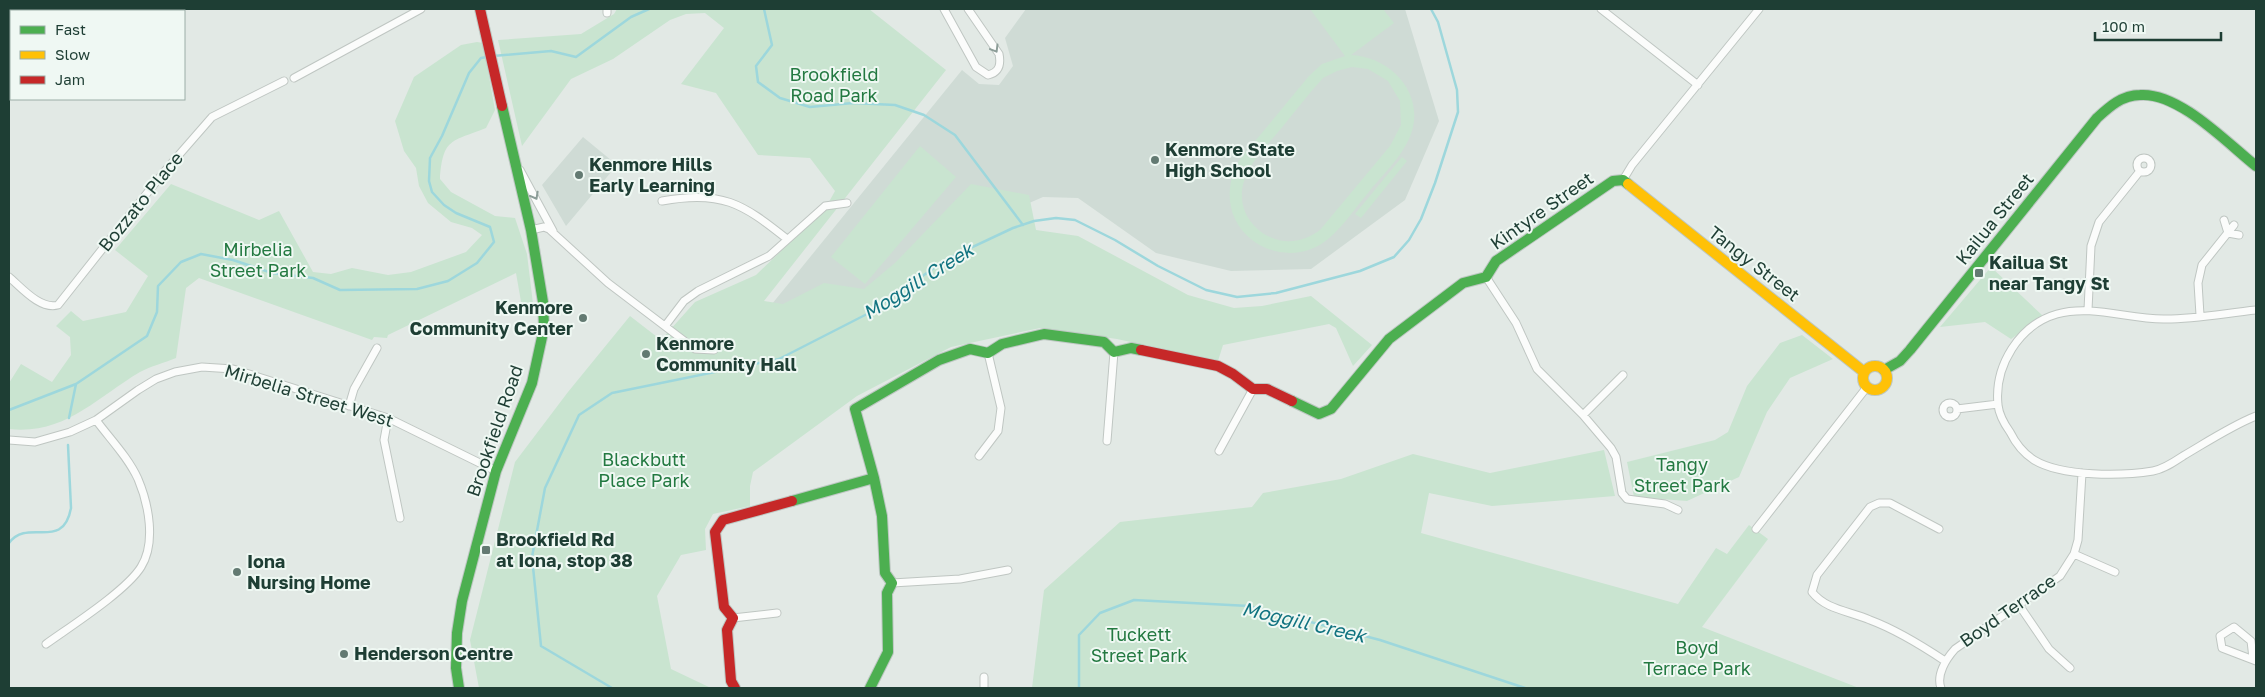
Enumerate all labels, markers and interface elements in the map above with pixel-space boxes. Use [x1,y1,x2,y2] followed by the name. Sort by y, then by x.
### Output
[10,10,185,100] legend
[2095,10,2221,42] scale bar
[2102,17,2145,35] text: 100 m
[55,20,86,38] text: Fast
[988,44,998,53] one-way arrow
[55,45,90,63] text: Slow
[789,63,879,106] park label: Brookfield Road Park
[55,70,85,88] text: Jam
[1165,138,1295,181] place label: Kenmore State High School
[93,147,187,256] street label: Bozzato Place
[589,153,715,196] place label: Kenmore Hills Early Learning
[1149,154,1161,166] marker: Kenmore State High School
[1486,167,1597,254] street label: Kintyre Street
[1950,168,2038,269] street label: Kailua Street
[573,169,585,181] marker: Kenmore Hills Early Learning
[528,191,538,200] one-way arrow
[1705,221,1805,306] street label: Tangy Street
[858,236,979,324] water label: Moggill Creek
[210,238,306,281] park label: Mirbelia Street Park
[1989,251,2110,294] place label: Kailua St near Tangy St
[1973,267,1985,279] marker: Kailua St near Tangy St
[410,296,573,339] place label: Kenmore Community Center
[577,312,589,324] marker: Kenmore Community Center
[656,332,796,375] place label: Kenmore Community Hall
[640,348,652,360] marker: Kenmore Community Hall
[222,359,396,431] street label: Mirbelia Street West
[461,362,527,499] street label: Brookfield Road
[598,448,690,491] park label: Blackbutt Place Park
[1634,453,1730,496] park label: Tangy Street Park
[496,528,633,571] place label: Brookfield Rd at Iona, stop 38
[480,544,492,556] marker: Brookfield Rd at Iona, stop 38
[247,550,371,593] place label: Iona Nursing Home
[231,566,243,578] marker: Iona Nursing Home
[1955,569,2060,651] street label: Boyd Terrace
[1240,596,1370,647] water label: Moggill Creek
[1091,623,1187,666] park label: Tuckett Street Park
[1643,636,1751,679] park label: Boyd Terrace Park
[354,642,513,664] place label: Henderson Centre
[338,648,350,660] marker: Henderson Centre

